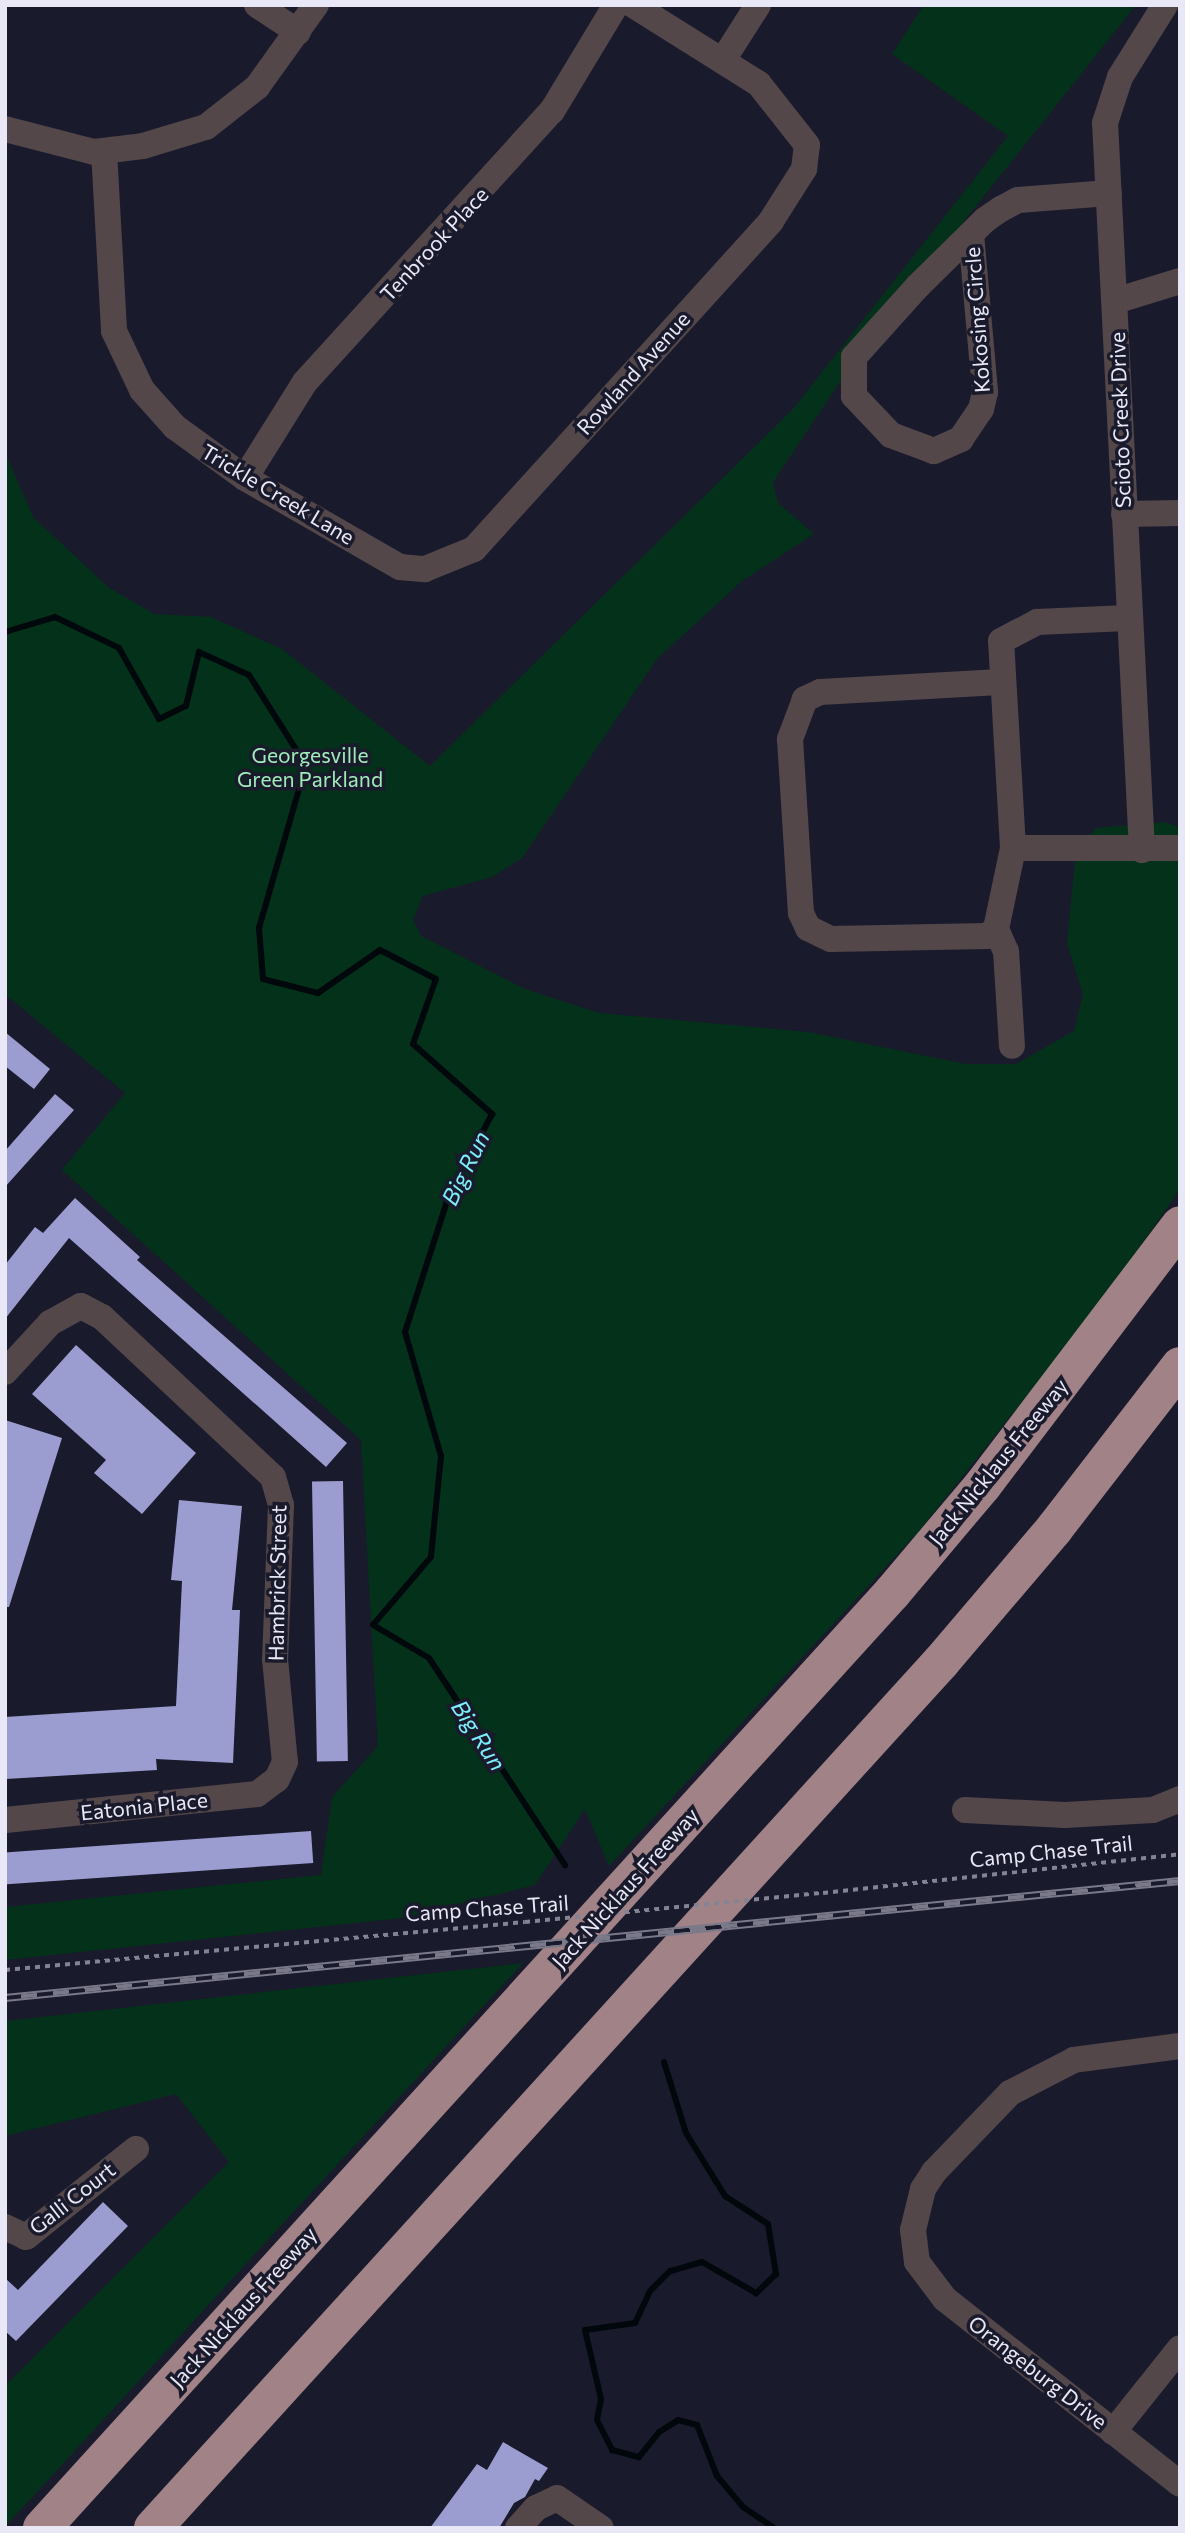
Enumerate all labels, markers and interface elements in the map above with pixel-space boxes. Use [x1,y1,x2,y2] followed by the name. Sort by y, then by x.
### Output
[375,182,493,306] street label: Tenbrook Place
[959,246,995,394] street label: Kokosing Circle
[571,306,695,440] street label: Rowland Avenue
[1104,332,1136,508] street label: Scioto Creek Drive
[197,438,359,550] street label: Trickle Creek Lane
[237,742,383,792] park label: Georgesville Green Parkland
[435,1126,495,1210] water label: Big Run
[923,1373,1073,1551] street label: Jack Nicklaus Freeway
[263,1505,291,1661] street label: Hambrick Street
[446,1694,512,1776] water label: Big Run
[79,1787,209,1825] street label: Eatonia Place
[546,1803,704,1973] street label: Jack Nicklaus Freeway
[968,1830,1134,1872] street label: Camp Chase Trail
[404,1890,570,1926] street label: Camp Chase Trail
[24,2157,120,2239] street label: Galli Court
[164,2222,322,2392] street label: Jack Nicklaus Freeway
[964,2310,1112,2434] street label: Orangeburg Drive

